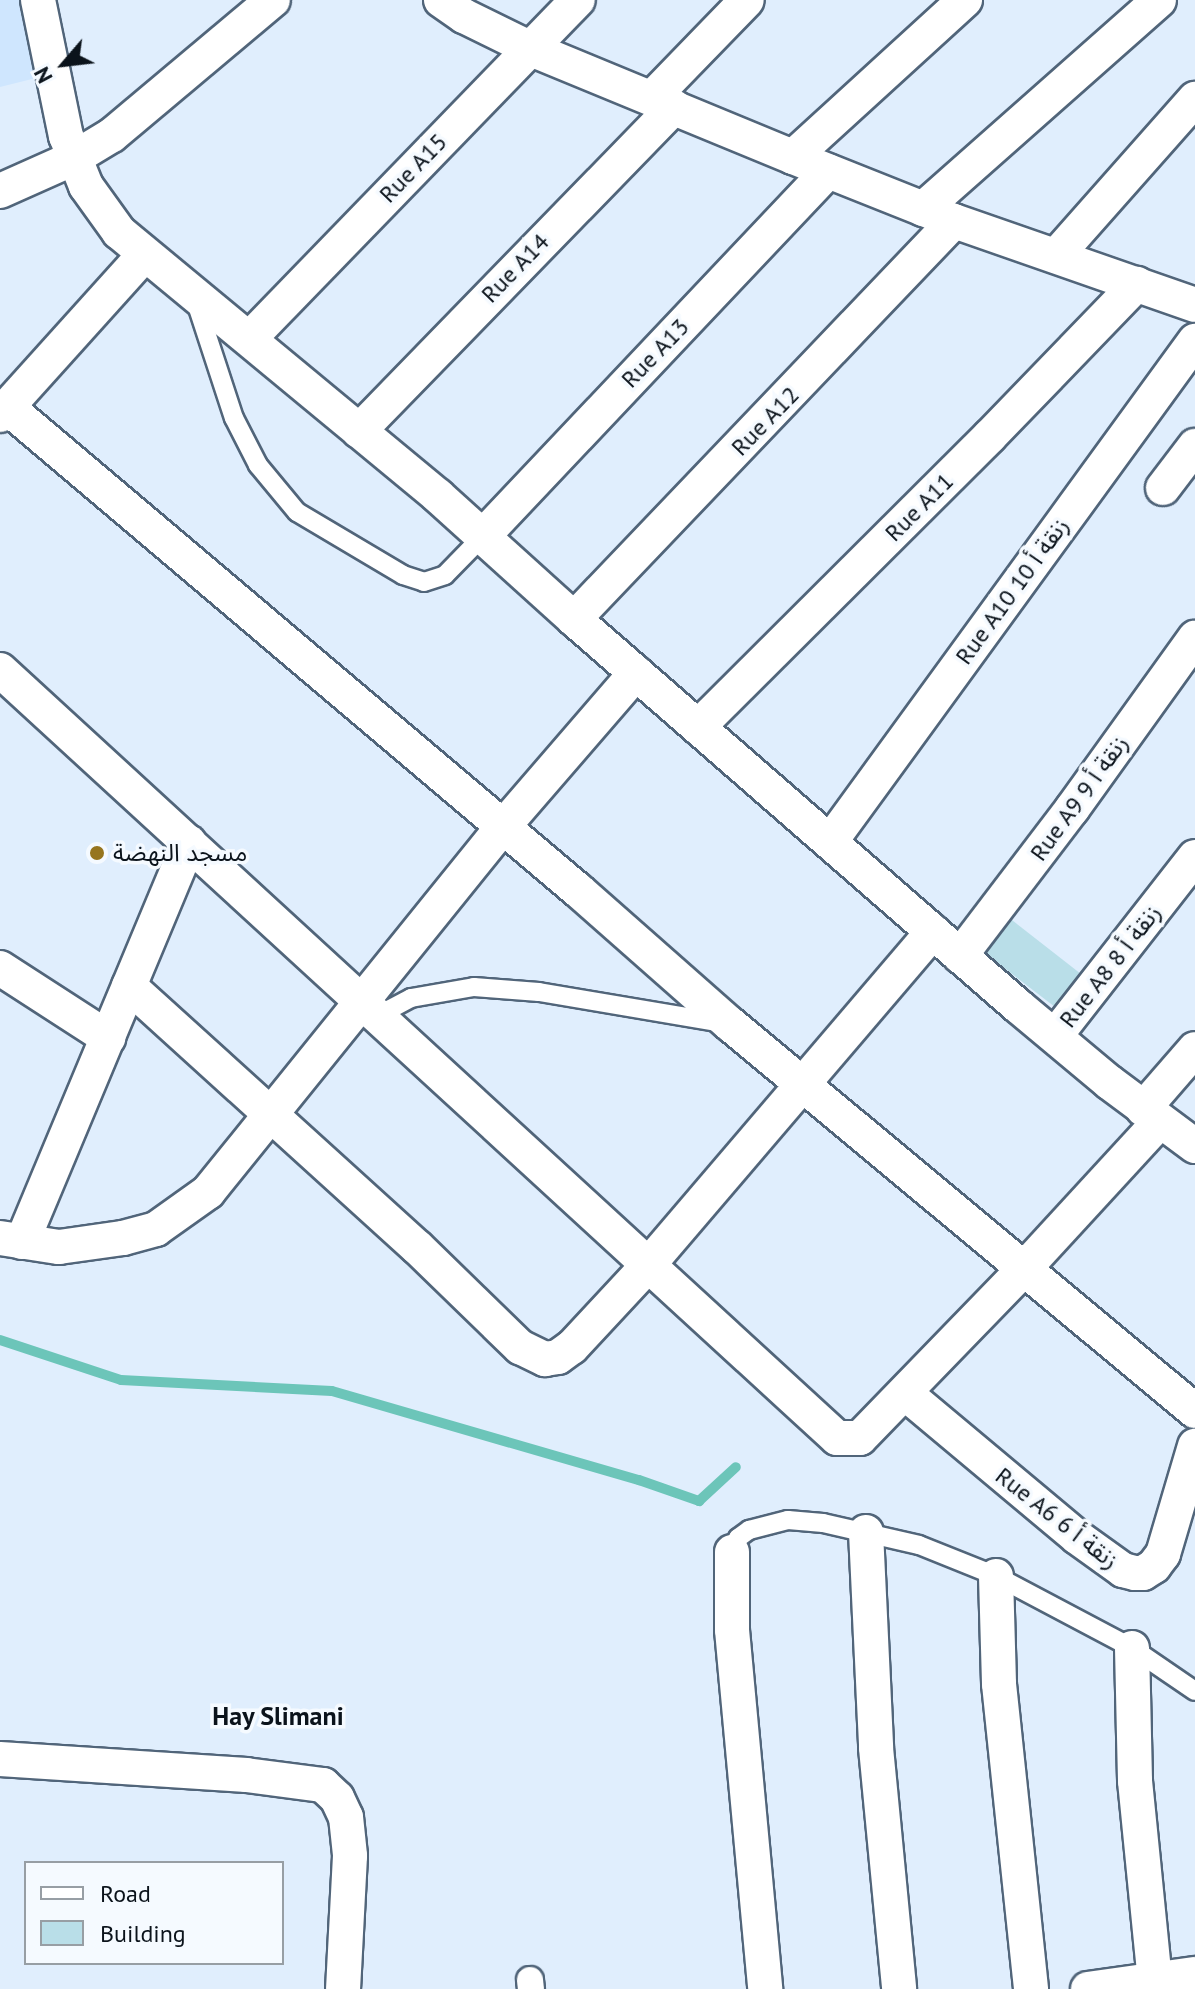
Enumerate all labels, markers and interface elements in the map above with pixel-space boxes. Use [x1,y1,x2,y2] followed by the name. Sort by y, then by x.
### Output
[24,24,104,104] north arrow
[27,62,59,88] text: N
[373,127,453,209] street label: Rue A15
[475,227,555,309] street label: Rue A14
[615,312,695,394] street label: Rue A13
[725,380,805,462] street label: Rue A12
[878,466,960,548] street label: Rue A11
[949,512,1075,670] street label: Rue A10 زنقة أ 10
[1024,729,1134,867] street label: Rue A9 زنقة أ 9
[113,839,247,867] place label: مسجد النهضة
[88,844,106,862] marker: مسجد النهضة
[1053,899,1167,1033] street label: Rue A8 زنقة أ 8
[990,1461,1124,1575] street label: Rue A6 زنقة أ 6
[212,1700,344,1732] district label: Hay Slimani
[24,1861,284,1965] legend
[100,1878,151,1909] text: Road
[100,1918,186,1949] text: Building

